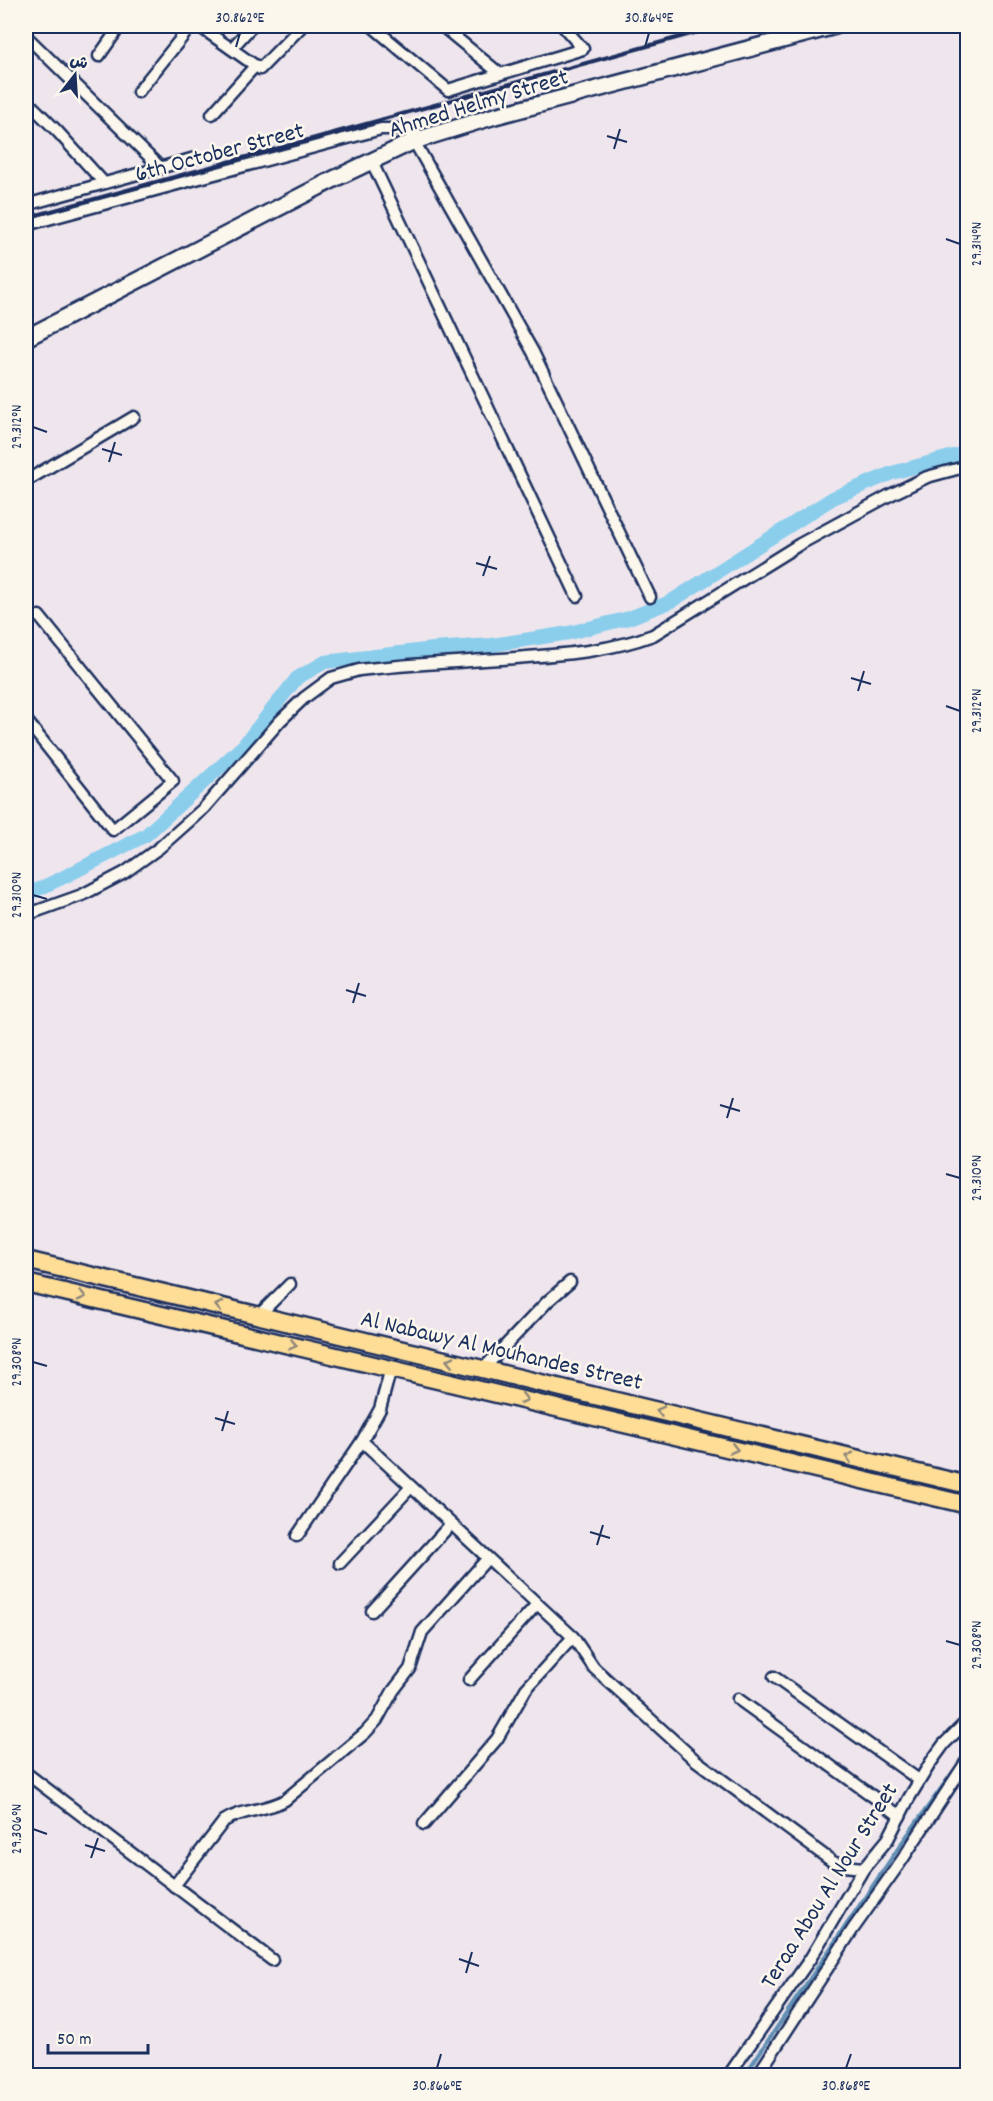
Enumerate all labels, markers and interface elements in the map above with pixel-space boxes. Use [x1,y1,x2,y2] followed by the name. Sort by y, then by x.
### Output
[216,8,265,30] text: 30.862°E
[625,8,673,30] text: 30.864°E
[45,45,105,105] north arrow
[67,49,90,77] text: ش
[385,61,573,148] street label: Ahmed Helmy Street
[131,115,308,193] street label: 6th October Street
[967,222,989,266] text: 29.314°N
[7,405,29,449] text: 29.312°N
[967,689,989,733] text: 29.312°N
[7,872,29,918] text: 29.310°N
[967,1155,989,1201] text: 29.310°N
[77,1289,87,1302] one-way arrow
[214,1301,224,1314] one-way arrow
[357,1303,646,1401] street label: Al Nabawy Al Mouhandes Street
[7,1338,29,1387] text: 29.308°N
[288,1338,298,1351] one-way arrow
[445,1355,455,1368] one-way arrow
[518,1392,528,1405] one-way arrow
[655,1405,665,1418] one-way arrow
[729,1442,739,1455] one-way arrow
[845,1451,855,1464] one-way arrow
[967,1621,989,1670] text: 29.308°N
[753,1777,908,1996] street label: Teraa Abou Al Nour Street
[7,1804,29,1854] text: 29.306°N
[48,2017,148,2055] scale bar
[57,2028,92,2053] text: 50 m
[412,2076,462,2098] text: 30.866°E
[822,2076,870,2098] text: 30.868°E

